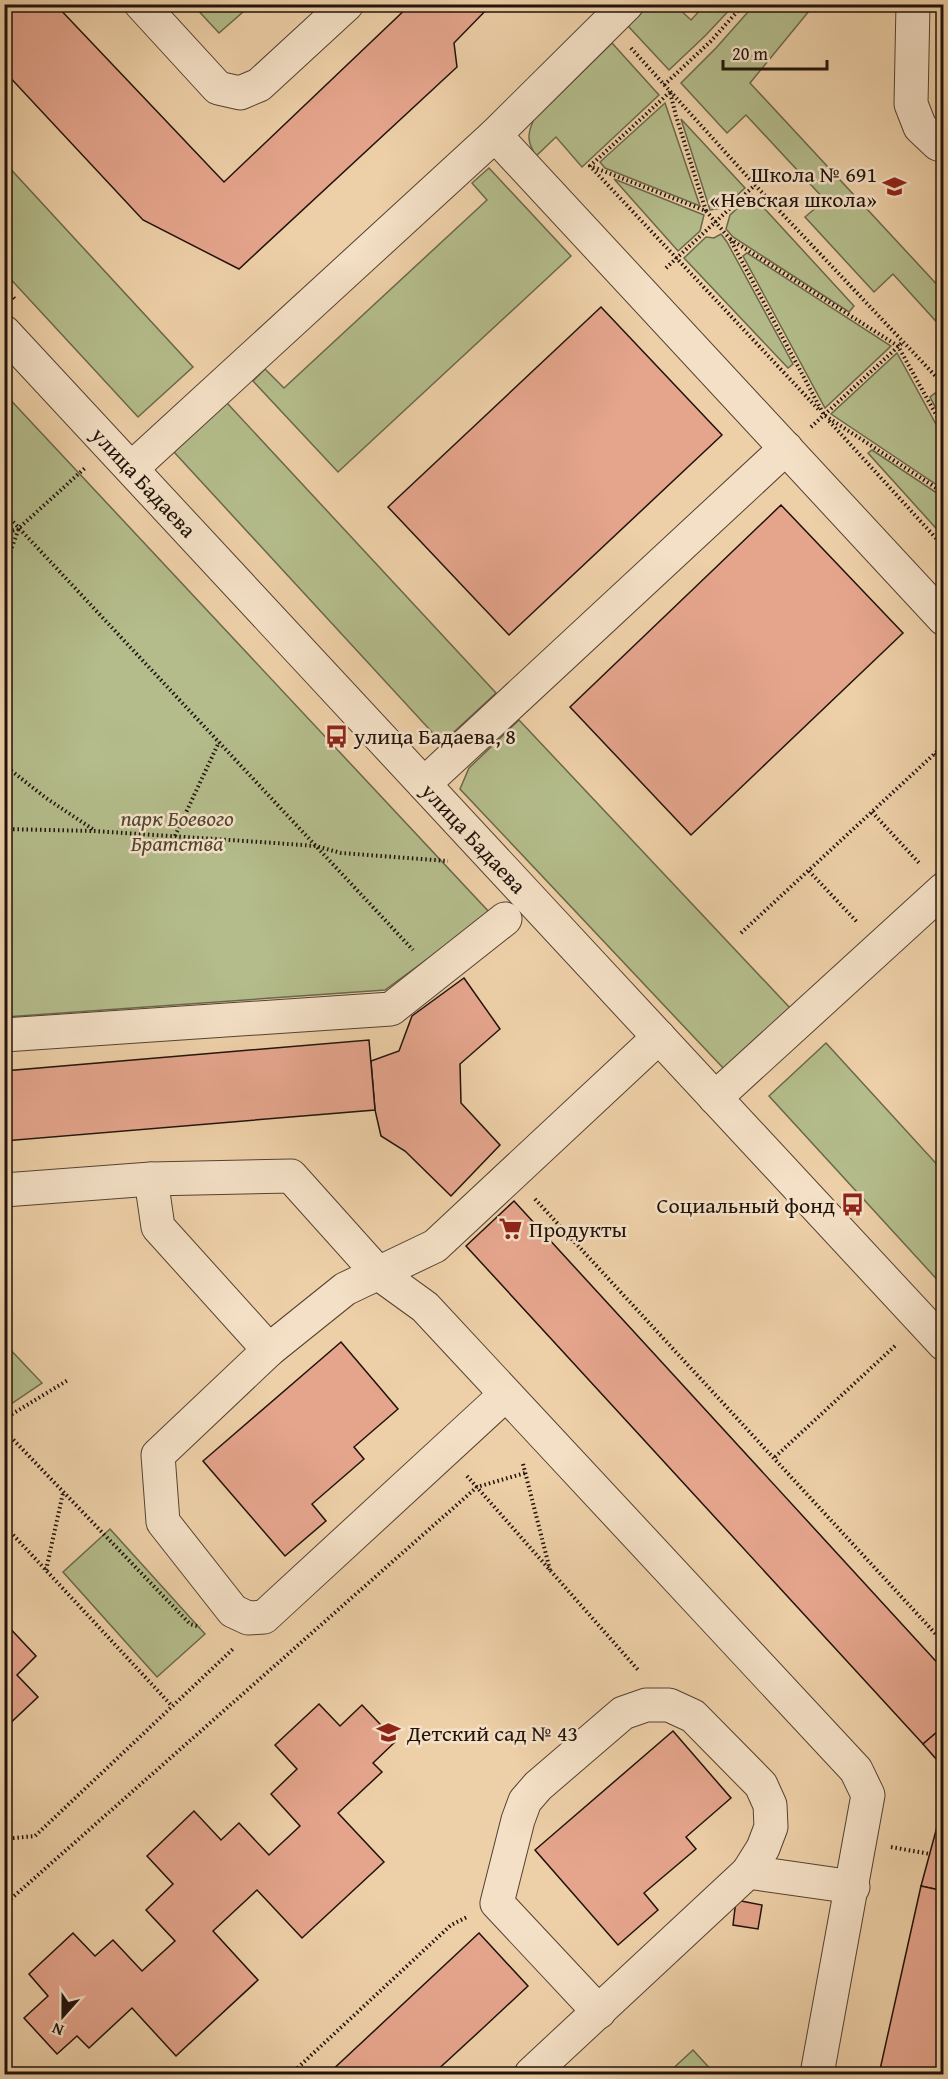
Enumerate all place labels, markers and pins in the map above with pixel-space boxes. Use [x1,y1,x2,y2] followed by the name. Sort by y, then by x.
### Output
[710,158,877,215] place label: Школа № 691 «Невская школа»
[882,174,908,200] school or university icon: Школа № 691 «Невская школа»
[353,720,516,752] place label: улица Бадаева, 8
[323,723,349,749] bus stop icon: улица Бадаева, 8
[656,1189,835,1221] place label: Социальный фонд
[840,1192,866,1218] bus stop icon: Социальный фонд
[529,1213,627,1245] place label: Продукты
[498,1216,524,1242] supermarket icon: Продукты
[406,1717,578,1749] place label: Детский сад № 43
[376,1720,402,1746] school or university icon: Детский сад № 43

